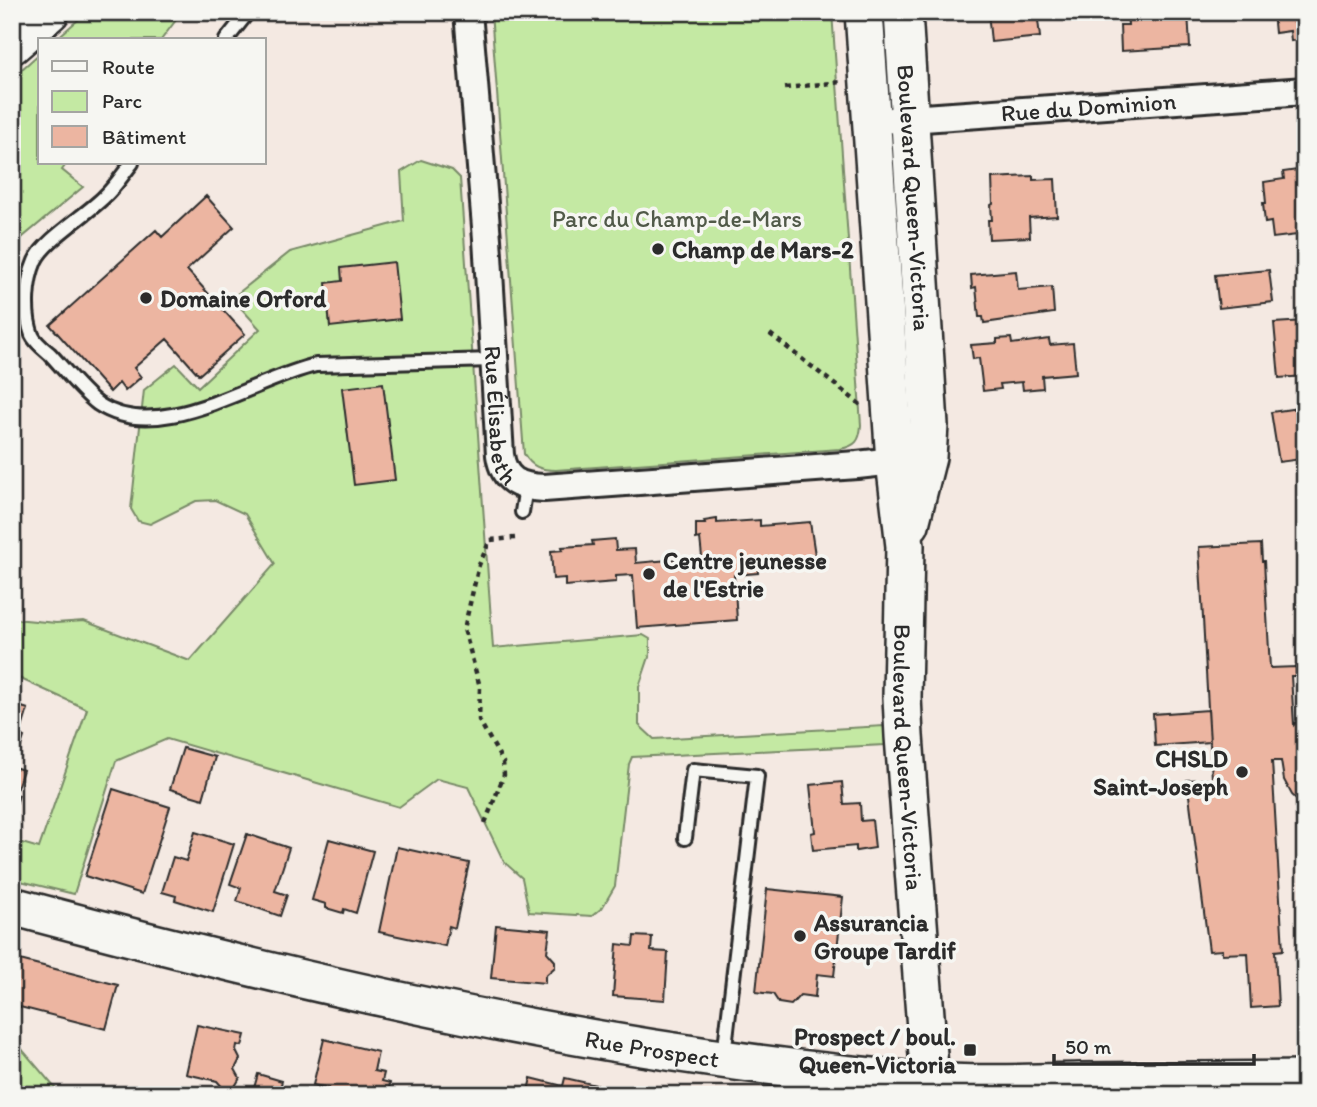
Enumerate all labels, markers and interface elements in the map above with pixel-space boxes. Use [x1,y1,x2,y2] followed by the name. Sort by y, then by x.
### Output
[38,38,266,164] legend
[102,54,155,79] text: Route
[892,64,938,332] street label: Boulevard Queen-Victoria
[1000,86,1178,127] street label: Rue du Dominion
[102,88,142,113] text: Parc
[102,124,186,149] text: Bâtiment
[552,204,802,233] park label: Parc du Champ-de-Mars
[672,235,854,265] place label: Champ de Mars-2
[650,241,666,257] marker: Champ de Mars-2
[160,284,327,313] place label: Domaine Orford
[138,290,154,306] marker: Domaine Orford
[479,345,524,491] street label: Rue Élisabeth
[663,546,827,603] place label: Centre jeunesse de l'Estrie
[641,566,657,582] marker: Centre jeunesse de l'Estrie
[887,624,930,892] street label: Boulevard Queen-Victoria
[1093,744,1229,802] place label: CHSLD Saint-Joseph
[1234,764,1250,780] marker: CHSLD Saint-Joseph
[813,908,957,966] place label: Assurancia Groupe Tardif
[792,928,808,944] marker: Assurancia Groupe Tardif
[794,1022,956,1079] place label: Prospect / boul. Queen-Victoria
[583,1023,721,1073] street label: Rue Prospect
[1054,1023,1254,1067] scale bar
[1065,1034,1112,1059] text: 50 m
[962,1042,978,1058] marker: Prospect / boul. Queen-Victoria

